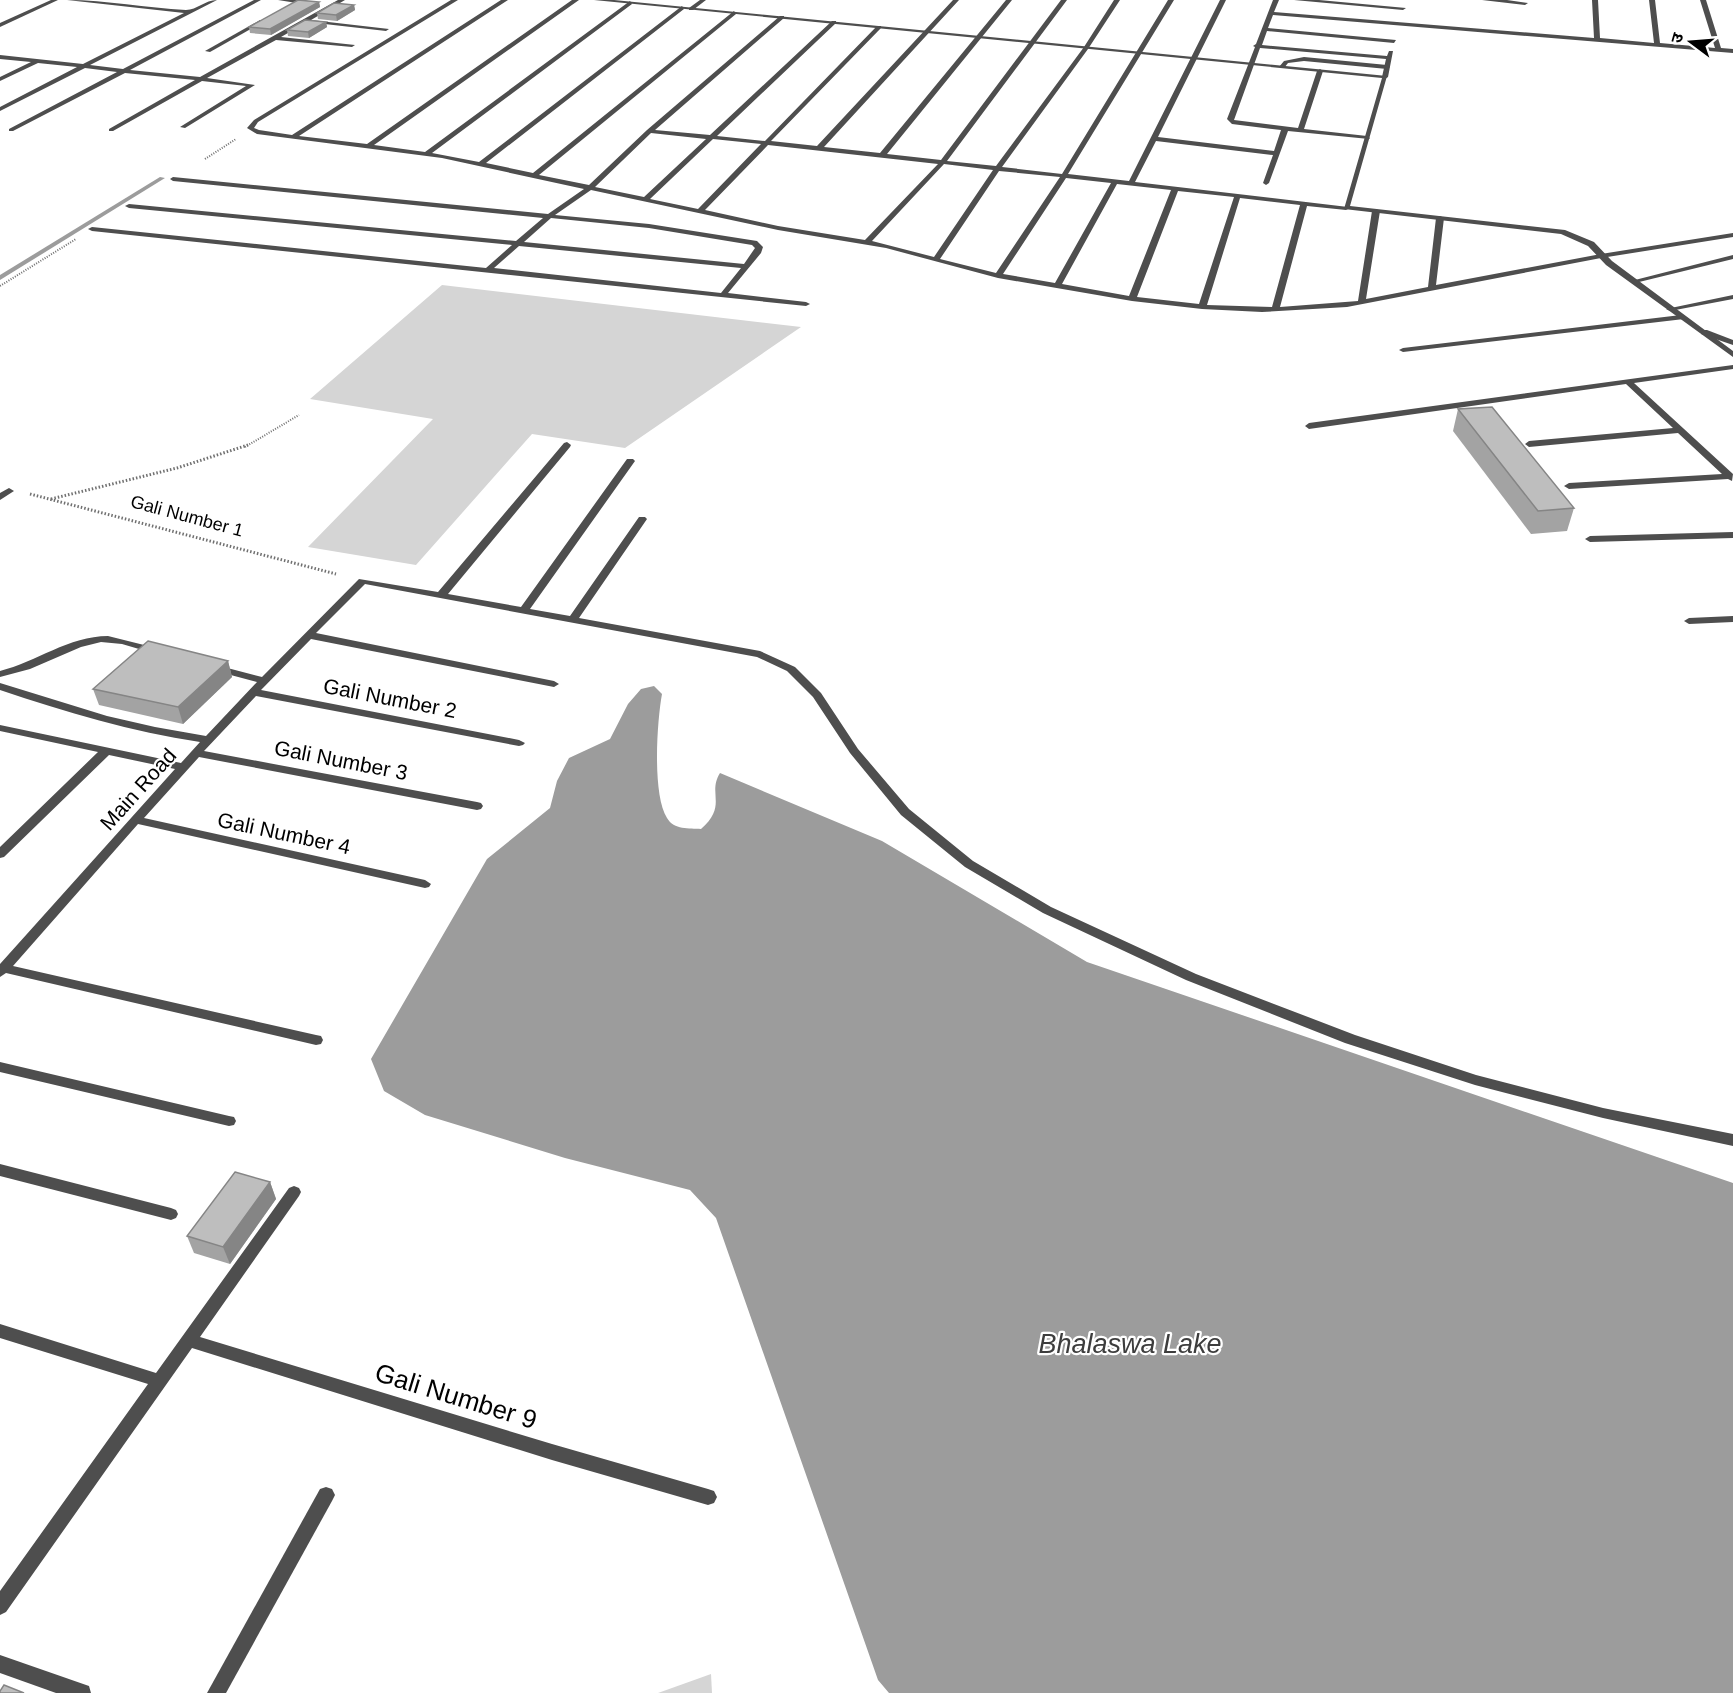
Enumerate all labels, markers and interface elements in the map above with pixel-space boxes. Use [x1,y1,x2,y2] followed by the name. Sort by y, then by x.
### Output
[1661,12,1721,72] north arrow
[1668,31,1687,45] text: उ
[128,491,246,541] street label: Gali Number 1
[321,674,459,722] street label: Gali Number 2
[272,736,410,784] street label: Gali Number 3
[95,744,181,834] street label: Main Road
[215,808,353,858] street label: Gali Number 4
[1038,1329,1222,1359] water label: Bhalaswa Lake
[371,1357,541,1435] street label: Gali Number 9

